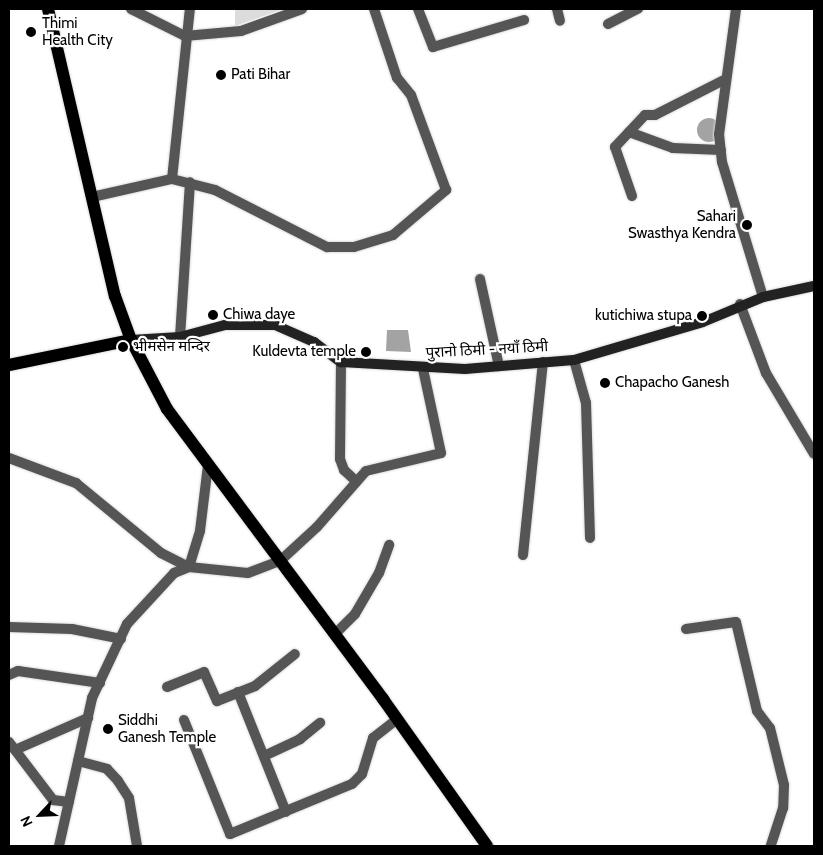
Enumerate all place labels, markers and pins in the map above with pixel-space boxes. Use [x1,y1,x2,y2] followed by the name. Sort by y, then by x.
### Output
[42,14,113,49] place label: Thimi Health City
[24,25,38,39] marker: Thimi Health City
[231,66,290,84] place label: Pati Bihar
[215,69,227,81] marker: Pati Bihar
[628,207,736,242] place label: Sahari Swasthya Kendra
[740,218,754,232] marker: Sahari Swasthya Kendra
[223,306,295,324] place label: Chiwa daye
[595,307,692,325] place label: kutichiwa stupa
[207,309,219,321] marker: Chiwa daye
[696,310,708,322] marker: kutichiwa stupa
[133,338,210,356] place label: भीमसेन मन्दिर
[117,341,129,353] marker: भीमसेन मन्दिर
[252,343,356,361] place label: Kuldevta temple
[360,346,372,358] marker: Kuldevta temple
[615,374,729,392] place label: Chapacho Ganesh
[599,377,611,389] marker: Chapacho Ganesh
[118,711,216,746] place label: Siddhi Ganesh Temple
[102,723,114,735] marker: Siddhi Ganesh Temple

